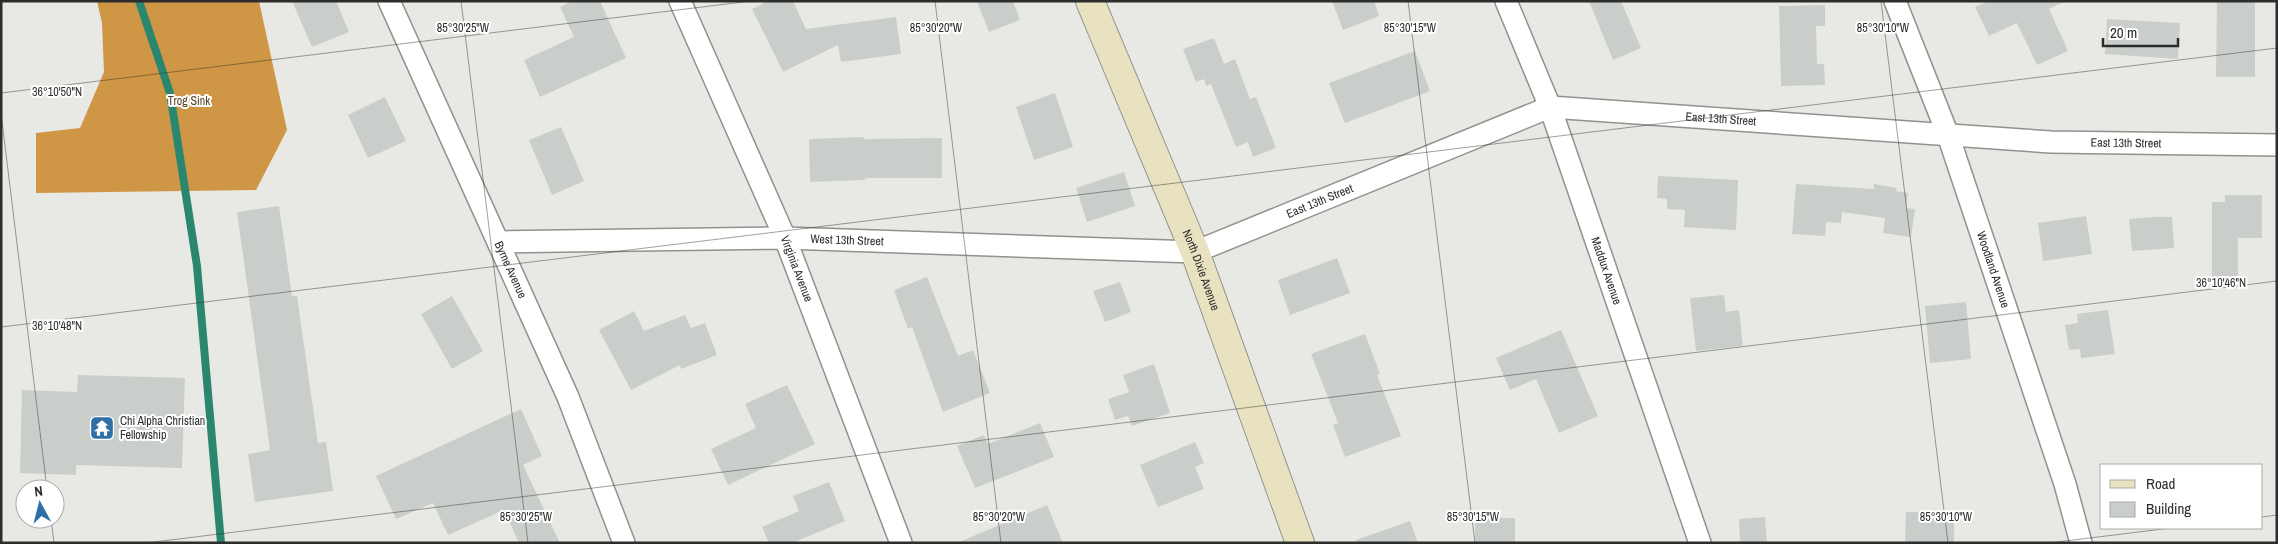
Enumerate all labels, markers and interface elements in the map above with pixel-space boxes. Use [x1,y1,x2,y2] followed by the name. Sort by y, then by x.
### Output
[2103,15,2178,47] scale bar
[437,20,490,36] text: 85°30'25"W
[910,20,963,36] text: 85°30'20"W
[1384,20,1437,36] text: 85°30'15"W
[1857,20,1910,36] text: 85°30'10"W
[2110,22,2137,43] text: 20 m
[32,84,82,100] text: 36°10'50"N
[168,93,210,109] park label: Trog Sink
[1685,108,1757,129] street label: East 13th Street
[2091,135,2162,151] street label: East 13th Street
[1284,180,1356,222] street label: East 13th Street
[1178,227,1223,313] street label: North Dixie Avenue
[1973,229,2013,310] street label: Woodland Avenue
[810,231,884,249] street label: West 13th Street
[777,233,817,304] street label: Virginia Avenue
[1587,235,1625,307] street label: Maddux Avenue
[491,239,530,301] street label: Byrne Avenue
[2196,275,2246,291] text: 36°10'46"N
[32,318,82,334] text: 36°10'48"N
[120,413,205,443] place label: Chi Alpha Christian Fellowship
[89,415,115,441] temple icon: Chi Alpha Christian Fellowship
[2100,464,2263,529] legend
[2146,473,2175,494] text: Road
[15,479,65,529] north arrow
[33,482,44,501] text: N
[2146,498,2191,519] text: Building
[500,509,553,525] text: 85°30'25"W
[973,509,1026,525] text: 85°30'20"W
[1447,509,1500,525] text: 85°30'15"W
[1920,509,1973,525] text: 85°30'10"W

